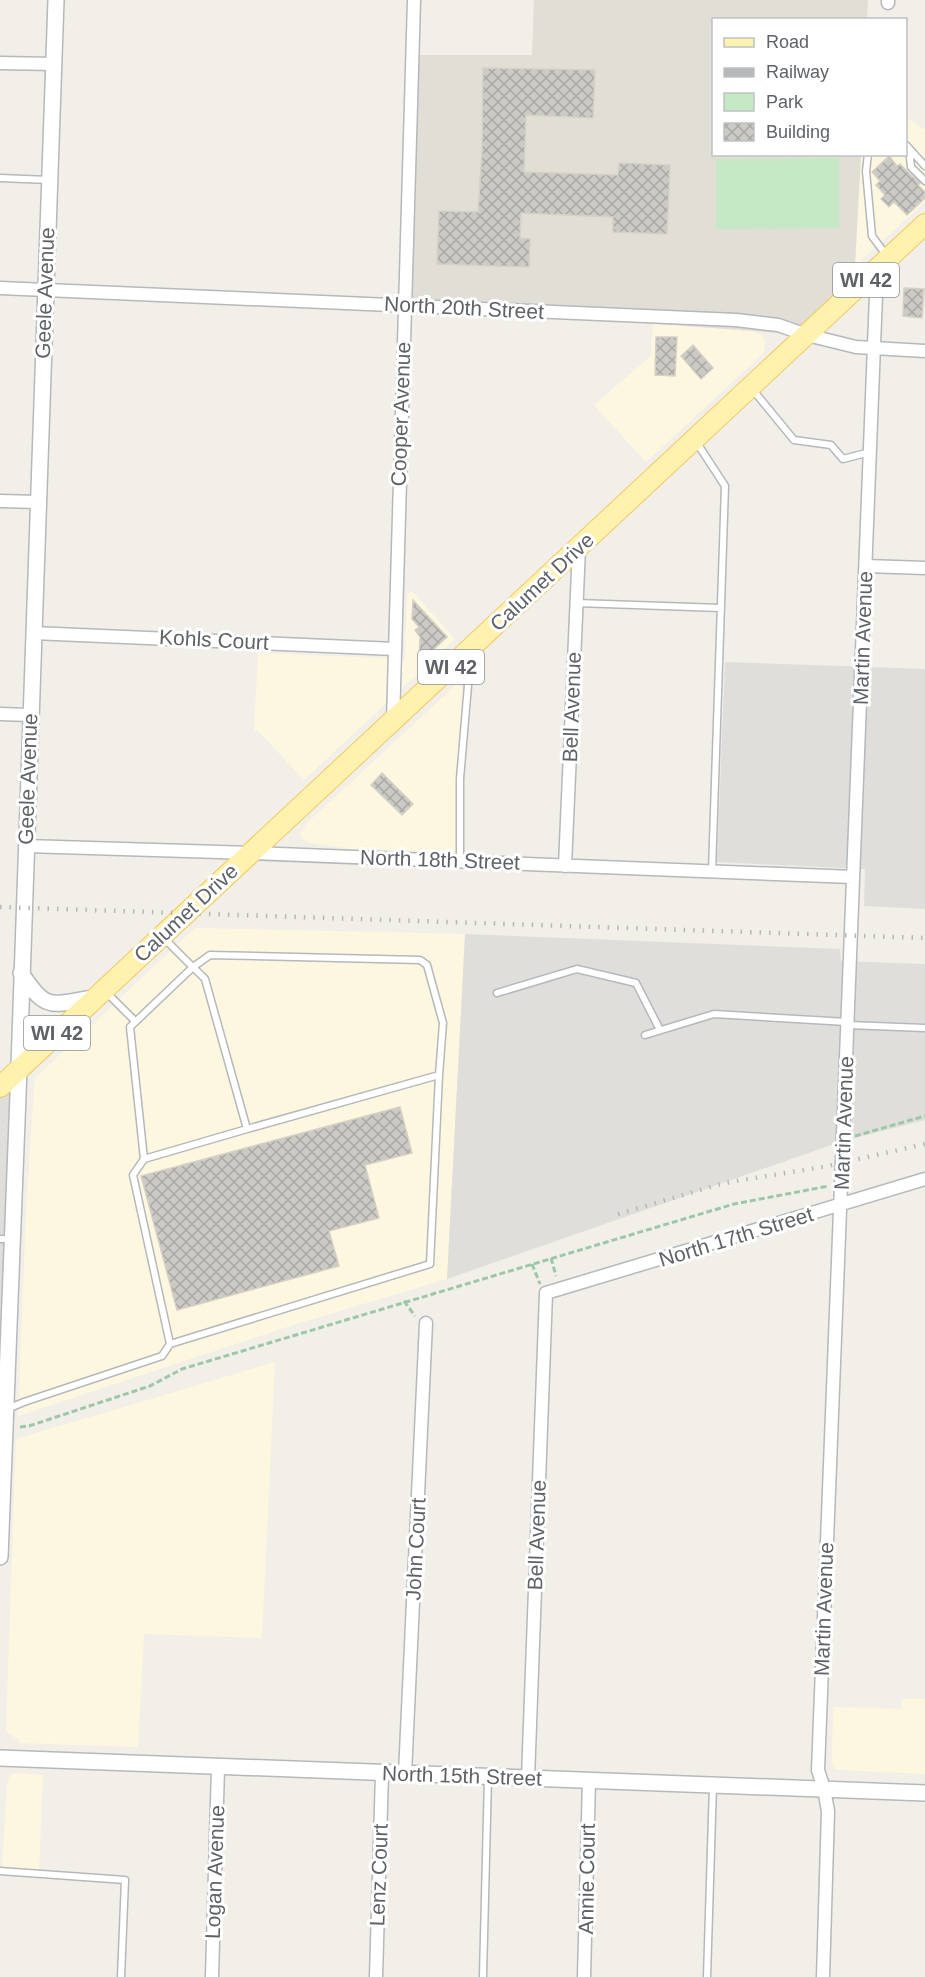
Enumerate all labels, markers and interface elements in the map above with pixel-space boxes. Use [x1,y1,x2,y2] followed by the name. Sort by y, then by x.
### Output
[712,18,907,156] legend
[766,32,809,52] text: Road
[766,62,829,82] text: Railway
[766,92,804,112] text: Park
[766,122,830,142] text: Building
[31,227,58,359] street label: Geele Avenue
[833,263,899,297] road number: WI 42
[384,292,545,323] street label: North 20th Street
[386,341,415,487] street label: Cooper Avenue
[485,528,598,635] street label: Calumet Drive
[849,571,876,705] street label: Martin Avenue
[159,625,270,654] street label: Kohls Court
[418,650,484,684] road number: WI 42
[558,651,585,763] street label: Bell Avenue
[14,713,41,845] street label: Geele Avenue
[360,845,520,874] street label: North 18th Street
[129,859,242,966] street label: Calumet Drive
[24,1016,90,1050] road number: WI 42
[830,1056,857,1190] street label: Martin Avenue
[656,1202,816,1271] street label: North 17th Street
[523,1479,550,1591] street label: Bell Avenue
[401,1497,430,1601] street label: John Court
[810,1542,837,1676] street label: Martin Avenue
[382,1761,542,1790] street label: North 15th Street
[201,1805,228,1939] street label: Logan Avenue
[365,1823,392,1927] street label: Lenz Court
[574,1823,599,1935] street label: Annie Court

